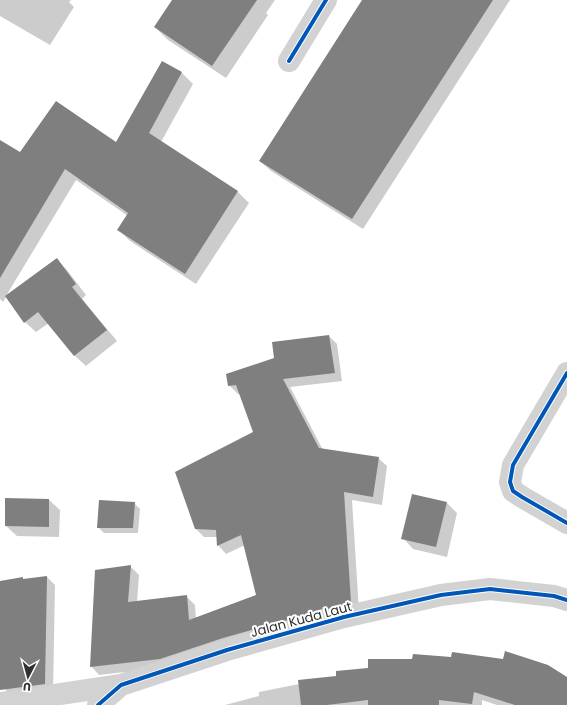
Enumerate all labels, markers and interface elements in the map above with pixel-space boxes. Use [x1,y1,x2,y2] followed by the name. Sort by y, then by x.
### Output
[248,597,354,642] street label: Jalan Kuda Laut
[8,657,48,697] north arrow
[22,679,32,695] text: U

